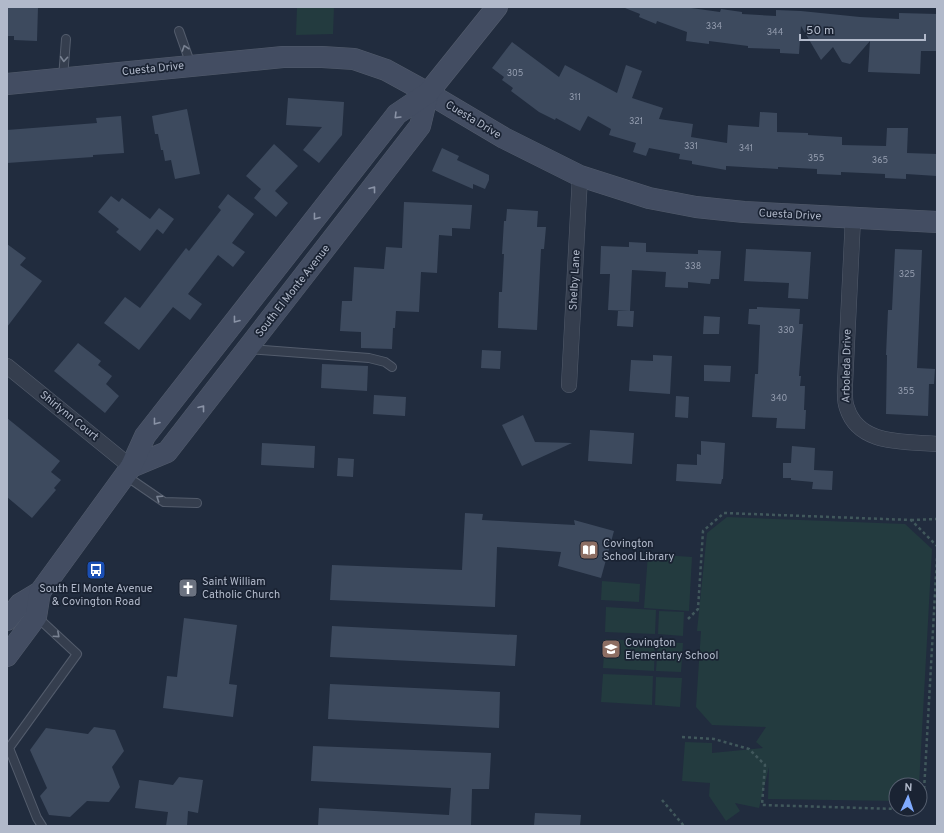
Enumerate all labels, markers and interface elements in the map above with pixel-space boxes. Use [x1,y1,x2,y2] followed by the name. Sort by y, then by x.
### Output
[800,16,925,42] scale bar
[706,21,723,32] house number: 334
[806,23,834,39] text: 50 m
[767,27,784,38] house number: 344
[181,45,190,52] one-way arrow
[59,56,68,62] one-way arrow
[121,59,185,79] street label: Cuesta Drive
[507,68,523,79] house number: 305
[569,92,581,103] house number: 311
[443,98,503,142] street label: Cuesta Drive
[394,111,402,119] one-way arrow
[629,116,643,127] house number: 321
[684,141,698,152] house number: 331
[739,143,753,154] house number: 341
[808,153,824,164] house number: 355
[872,155,888,166] house number: 365
[368,186,375,193] one-way arrow
[758,206,822,224] street label: Cuesta Drive
[314,213,321,220] one-way arrow
[253,242,333,340] street label: South El Monte Avenue
[566,249,584,311] street label: Shelby Lane
[685,261,701,272] house number: 338
[899,269,915,280] house number: 325
[234,315,241,322] one-way arrow
[778,325,794,336] house number: 330
[839,329,855,403] street label: Arboleda Drive
[898,386,914,397] house number: 355
[37,388,101,444] street label: Shirlynn Court
[771,393,788,404] house number: 340
[197,405,204,412] one-way arrow
[154,418,161,425] one-way arrow
[156,496,163,503] one-way arrow
[603,537,675,564] place label: Covington School Library
[578,539,600,561] library icon: Covington School Library
[85,559,107,581] bus stop icon: South El Monte Avenue & Covington Road
[202,575,280,602] place label: Saint William Catholic Church
[177,577,199,599] church icon: Saint William Catholic Church
[39,582,153,609] place label: South El Monte Avenue & Covington Road
[52,631,60,638] one-way arrow
[625,636,718,663] place label: Covington Elementary School
[600,638,622,660] school or university icon: Covington Elementary School
[888,777,928,817] north arrow
[904,781,913,795] text: N

